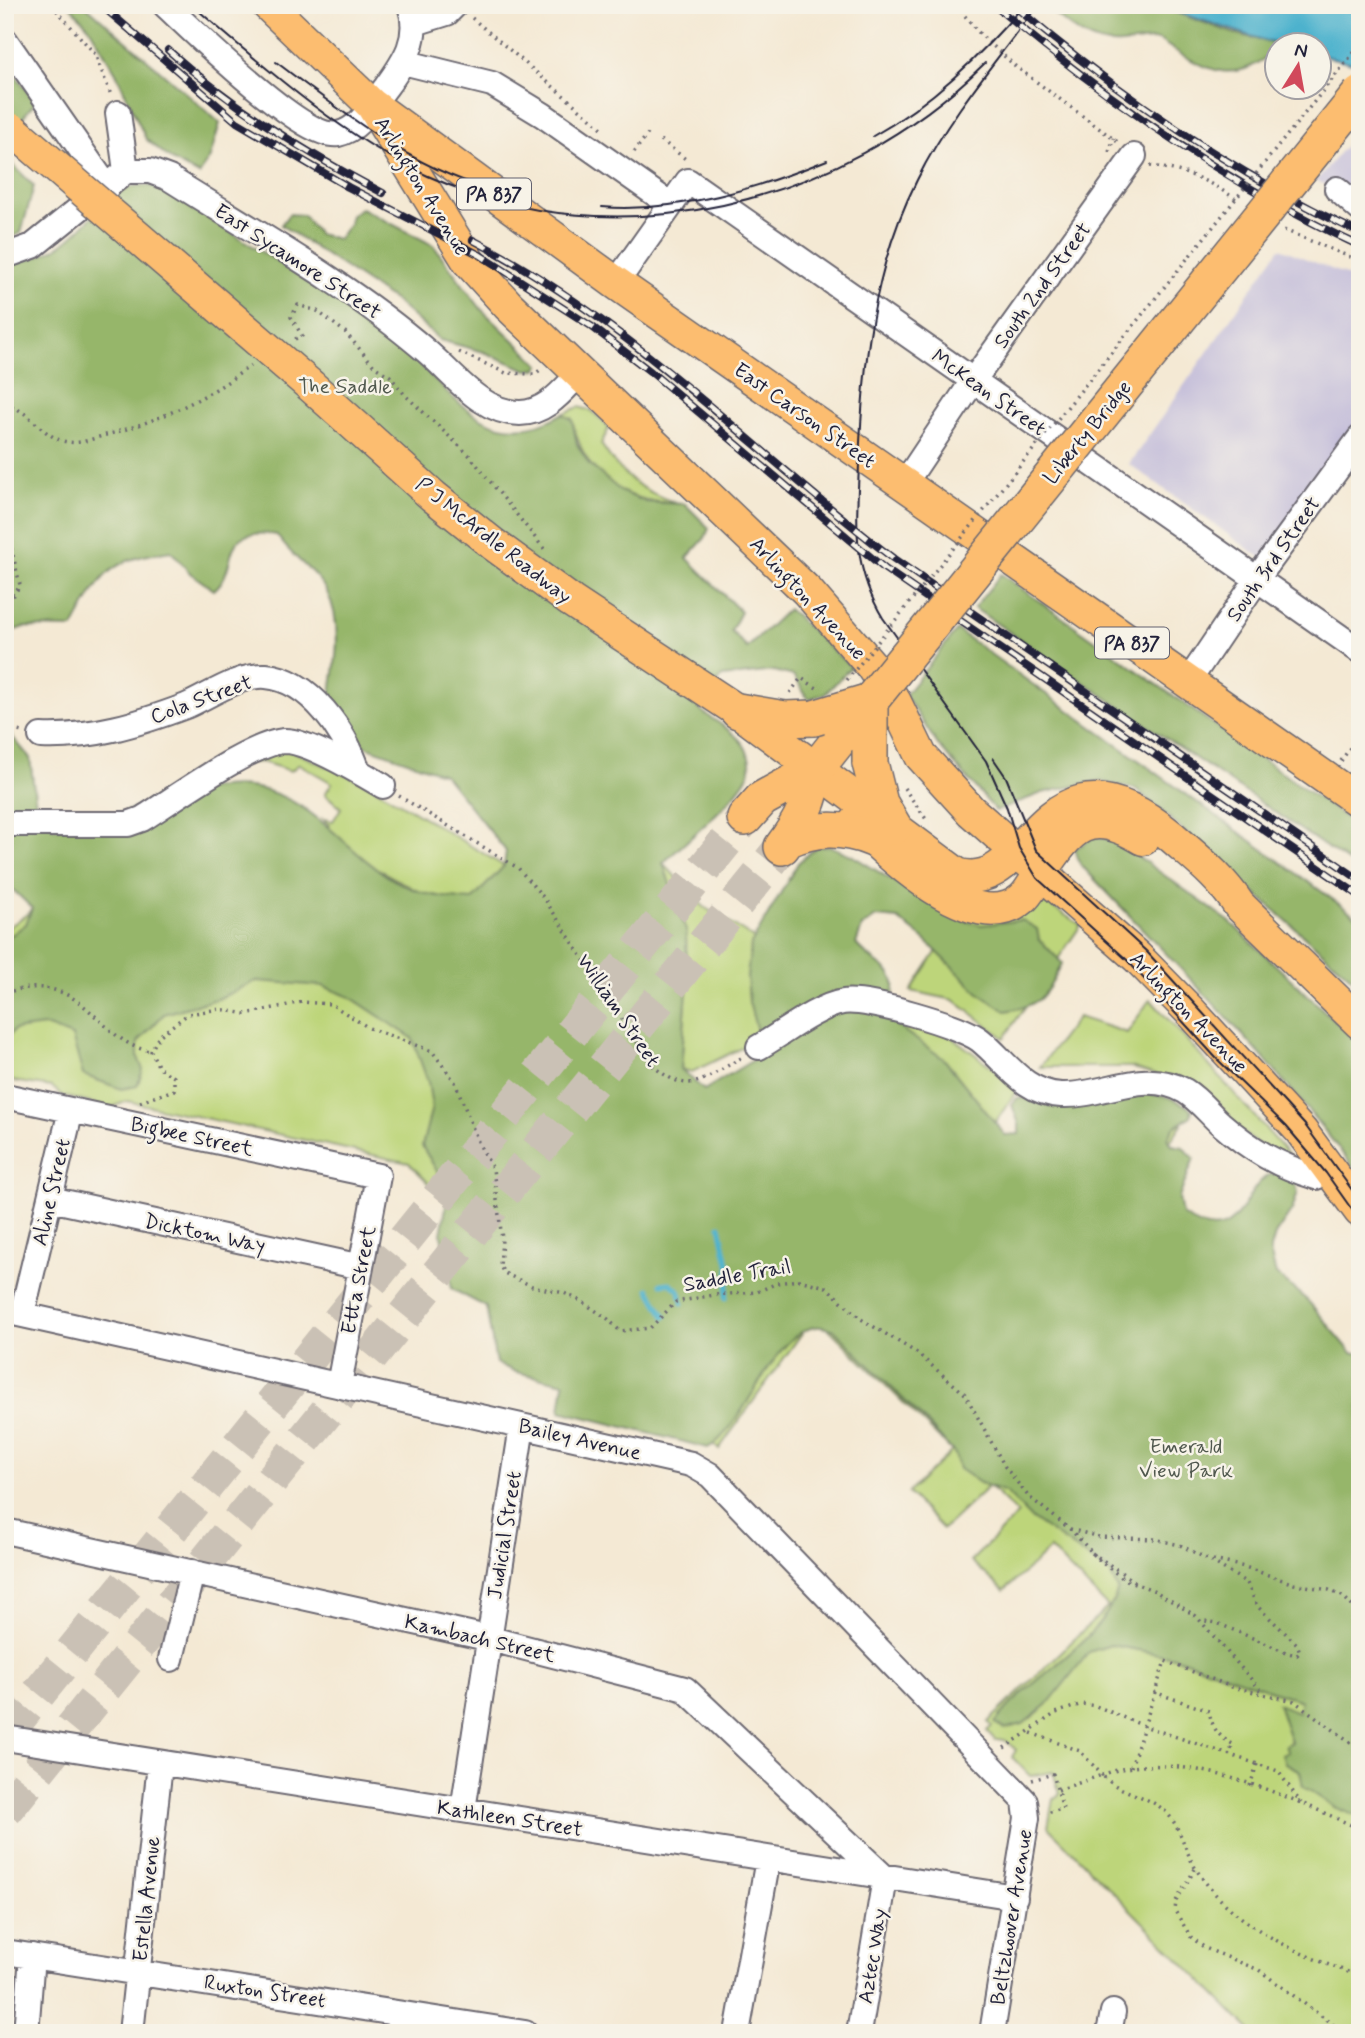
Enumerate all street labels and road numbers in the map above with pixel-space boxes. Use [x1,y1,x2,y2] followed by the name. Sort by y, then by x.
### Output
[365,112,475,262] street label: Arlington Avenue
[457,178,531,210] road number: PA 837
[209,197,386,326] street label: East Sycamore Street
[988,217,1098,354] street label: South 2nd Street
[926,343,1051,443] street label: McKean Street
[728,356,881,475] street label: East Carson Street
[1037,375,1138,491] street label: Liberty Bridge
[409,471,577,611] street label: P J McArdle Roadway
[1220,491,1327,628] street label: South 3rd Street
[741,531,872,668] street label: Arlington Avenue
[1095,628,1169,658] road number: PA 837
[147,669,256,731] street label: Cola Street
[1122,946,1254,1081] street label: Arlington Avenue
[570,948,666,1073] street label: William Street
[128,1110,256,1166] street label: Bigbee Street
[26,1136,78,1249] street label: Aline Street
[142,1207,268,1260] street label: Dicktom Way
[335,1223,383,1337] street label: Etta Street
[681,1253,793,1299] street label: Saddle Trail
[516,1412,644,1468] street label: Bailey Avenue
[481,1469,529,1601] street label: Judicial Street
[402,1608,558,1670] street label: Kambach Street
[435,1794,585,1844] street label: Kathleen Street
[984,1827,1040,2007] street label: Beltzhoover Avenue
[127,1835,167,1963] street label: Estella Avenue
[852,1907,894,2006] street label: Aztec Way
[202,1969,328,2015] street label: Ruxton Street

